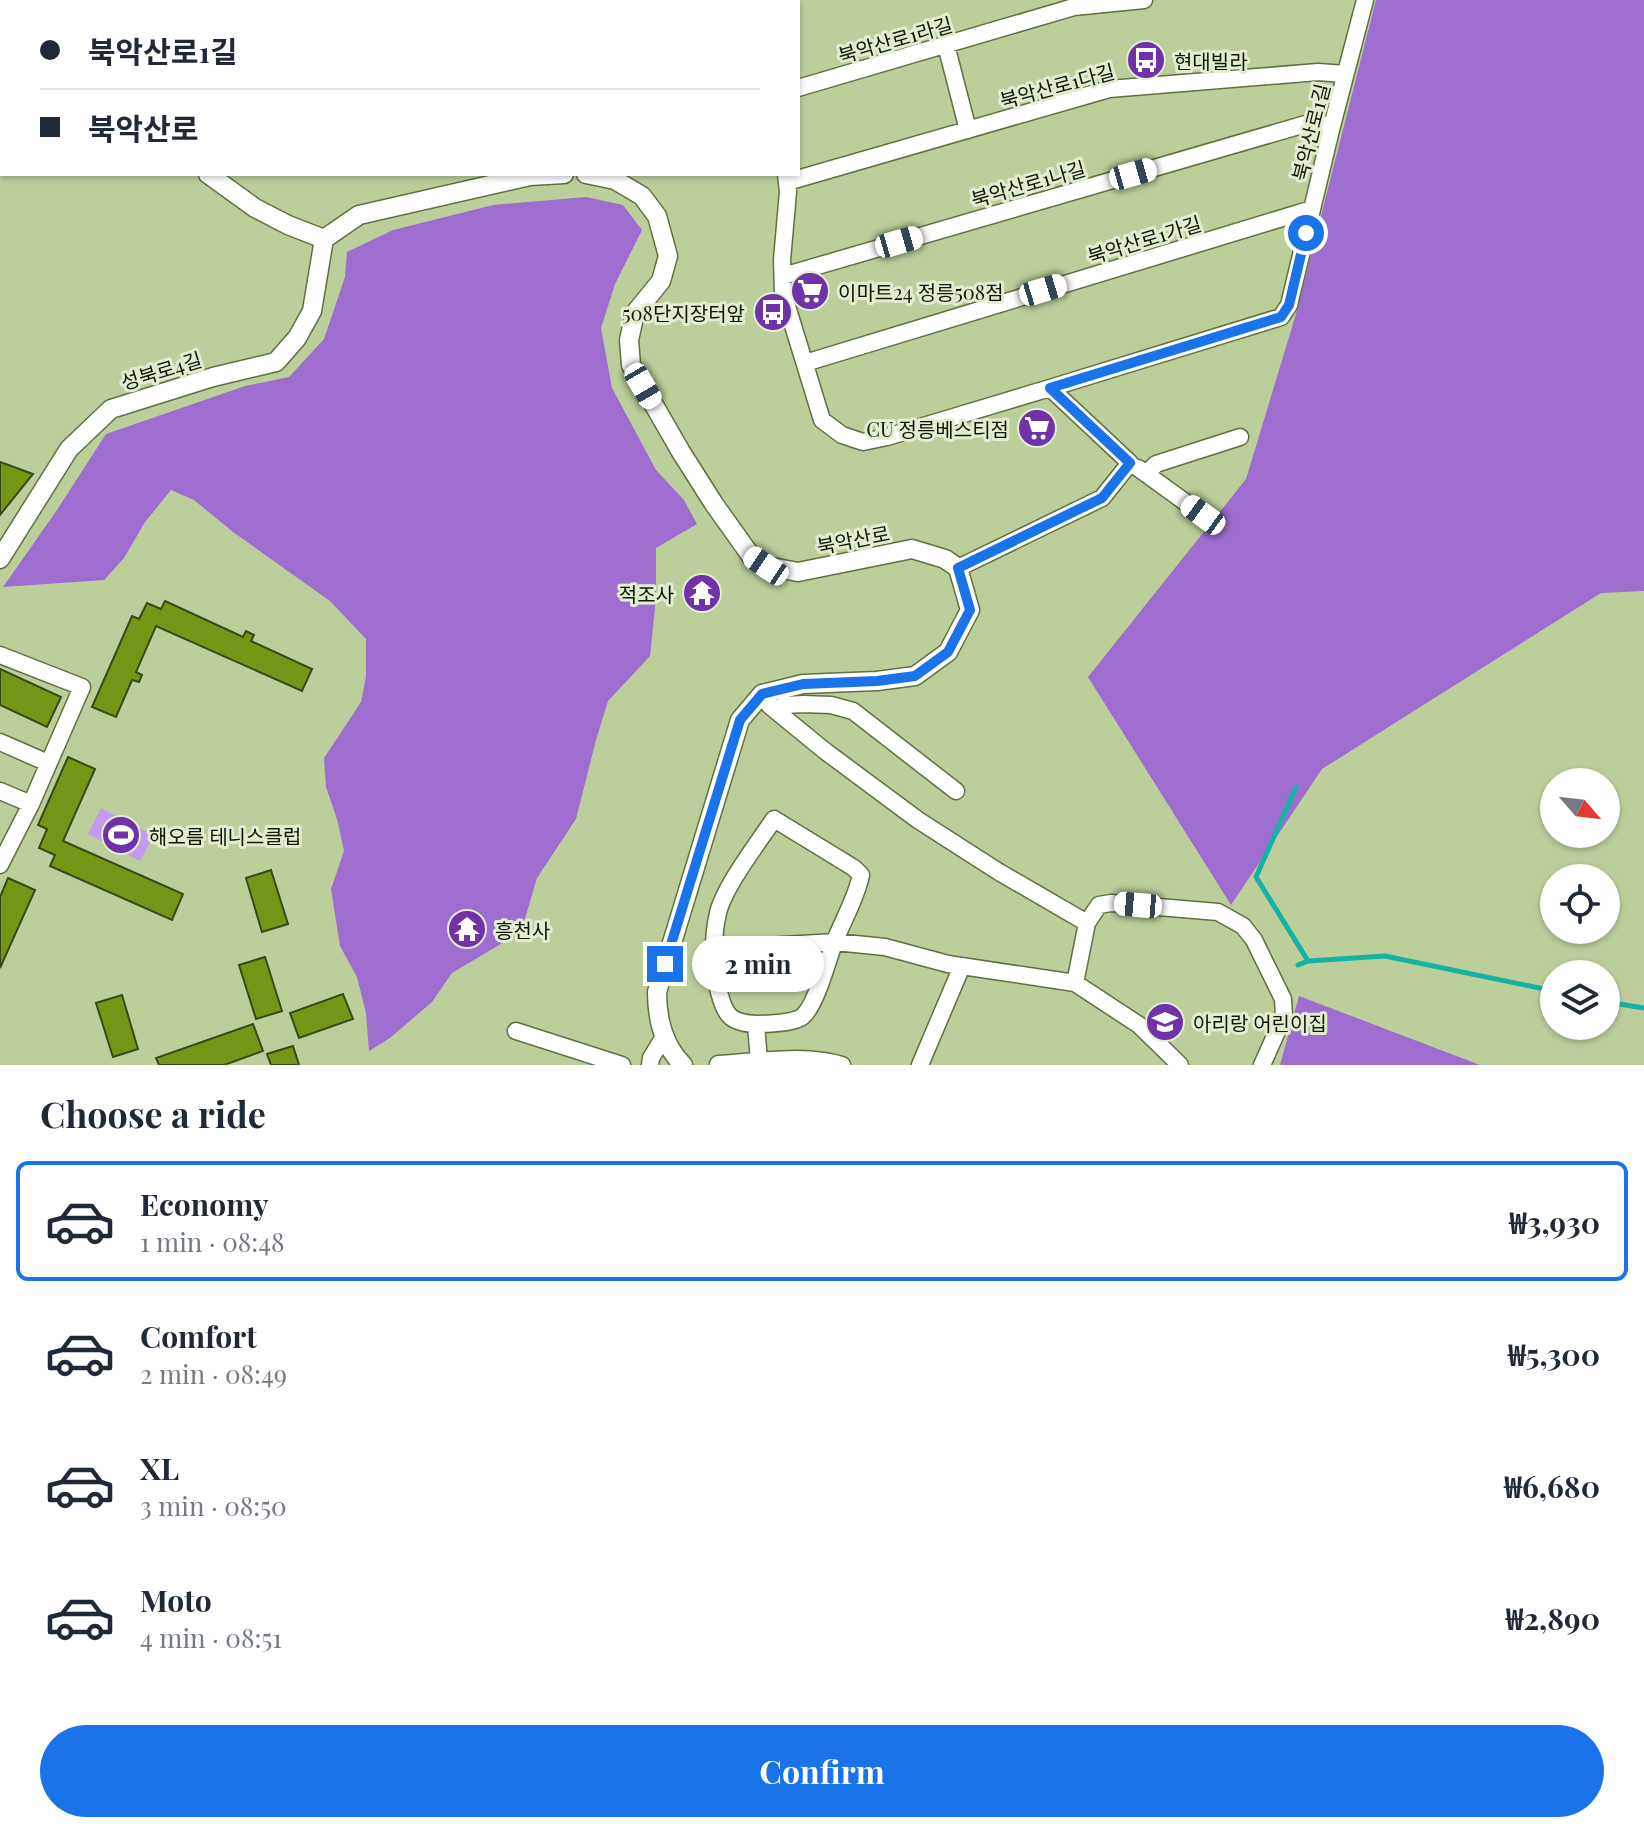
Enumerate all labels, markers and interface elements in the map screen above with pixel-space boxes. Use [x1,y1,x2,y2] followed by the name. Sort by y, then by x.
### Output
[835,10,955,68] street label: 북악산로1라길
[88,31,238,71] text: 북악산로1길
[1125,39,1167,81] bus stop icon: 현대빌라
[1174,47,1248,74] place label: 현대빌라
[997,57,1117,113] street label: 북악산로1다길
[1285,81,1335,183] street label: 북악산로1길
[88,108,198,148] text: 북악산로
[968,154,1088,212] street label: 북악산로1나길
[1107,156,1159,192] car
[1084,209,1204,269] street label: 북악산로1가길
[1288,215,1324,251] route start
[873,224,925,260] car
[789,270,831,312] supermarket icon: 이마트24 정릉508점
[1017,272,1069,308] car
[838,278,1004,305] place label: 이마트24 정릉508점
[752,291,794,333] bus stop icon: 508단지장터앞
[622,299,745,326] place label: 508단지장터앞
[117,345,205,395] street label: 성북로4길
[621,359,665,413] car
[1016,407,1058,449] supermarket icon: CU 정릉베스티점
[866,415,1009,442] place label: CU 정릉베스티점
[1177,491,1229,539] car
[814,519,892,559] street label: 북악산로
[739,543,793,589] car
[681,572,723,614] temple icon: 적조사
[619,580,674,607] place label: 적조사
[1540,768,1620,848] north arrow
[1540,768,1620,1040] map controls
[100,814,142,856] sports icon: 해오름 테니스클럽
[149,822,301,849] place label: 해오름 테니스클럽
[1540,864,1620,944] button: locate
[1113,891,1163,919] car
[446,908,488,950] temple icon: 흥천사
[495,916,550,943] place label: 흥천사
[693,936,825,992] callout: 2 min
[647,946,683,982] route end
[724,946,792,981] text: 2 min
[1540,960,1620,1040] button: layers
[1144,1001,1186,1043] school or university icon: 아리랑 어린이집
[1193,1009,1327,1036] place label: 아리랑 어린이집
[40,1089,266,1137] text: Choose a ride
[140,1184,269,1224] text: Economy
[44,1185,116,1257] icon: car
[1509,1202,1600,1242] text: ₩3,930
[140,1224,285,1259] text: 1 min · 08:48
[140,1316,257,1356] text: Comfort
[44,1317,116,1389] icon: car
[1508,1334,1600,1374] text: ₩5,300
[140,1356,287,1391] text: 2 min · 08:49
[140,1448,179,1488] text: XL
[44,1449,116,1521] icon: car
[1504,1466,1600,1506] text: ₩6,680
[140,1488,287,1523] text: 3 min · 08:50
[140,1580,212,1620] text: Moto
[44,1581,116,1653] icon: car
[1506,1598,1600,1638] text: ₩2,890
[140,1620,282,1655] text: 4 min · 08:51
[40,1725,1604,1817] button: Confirm

